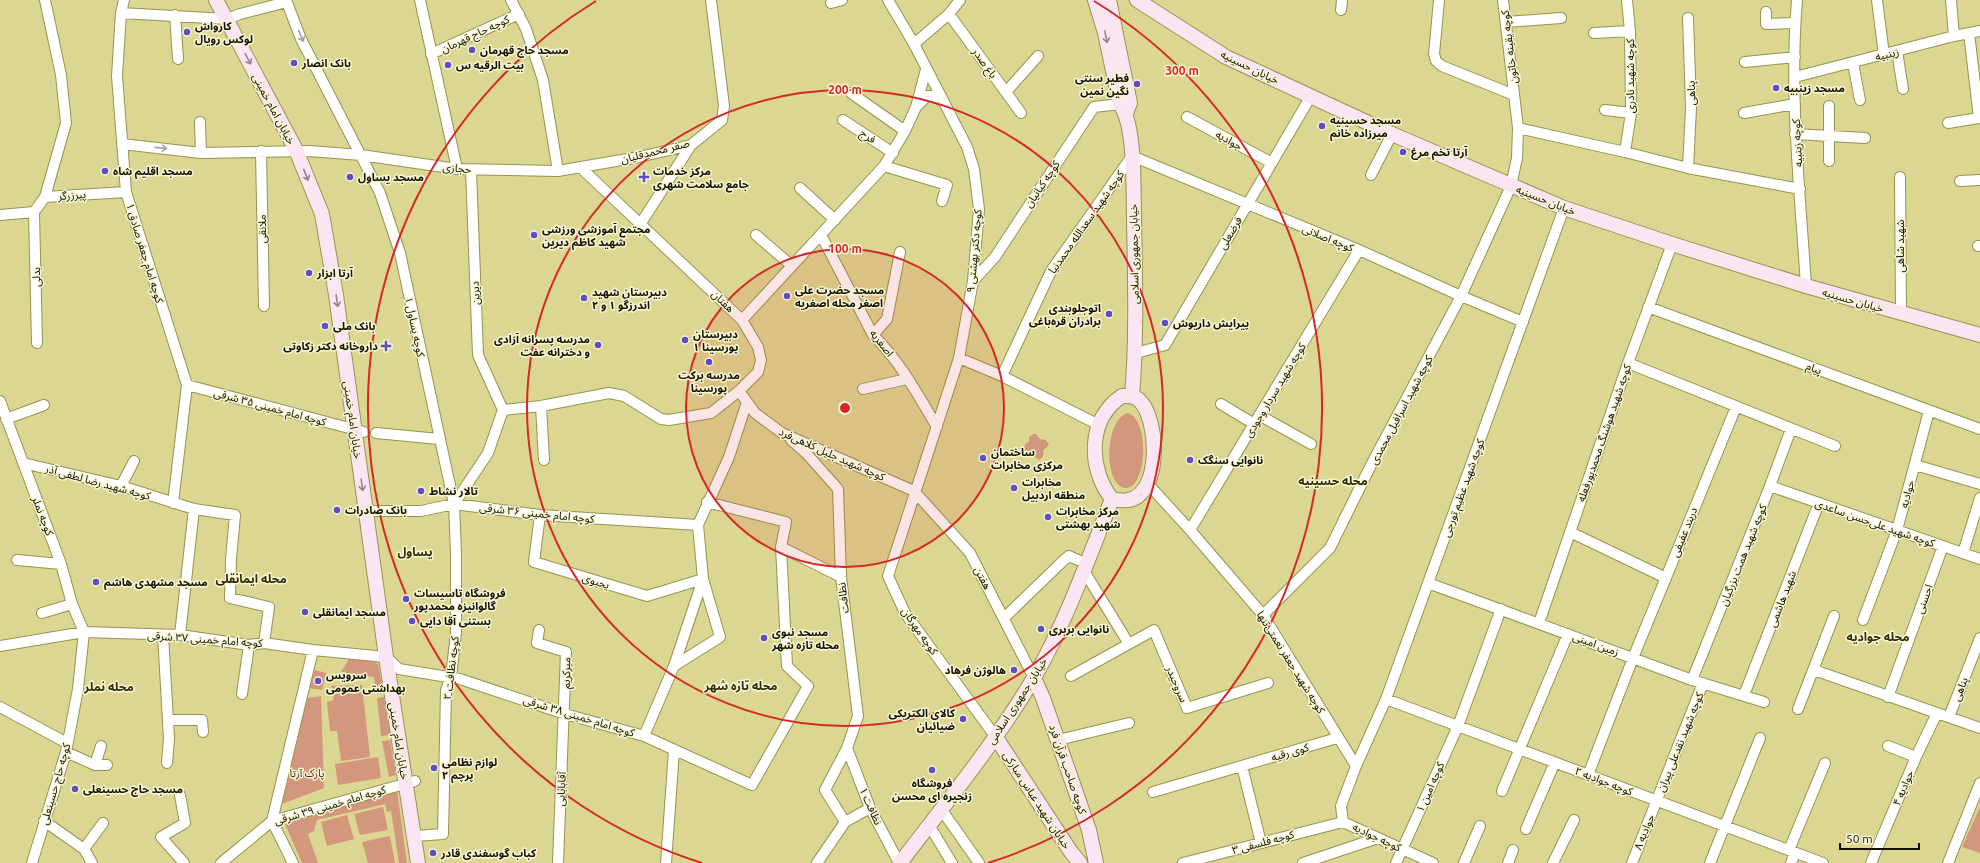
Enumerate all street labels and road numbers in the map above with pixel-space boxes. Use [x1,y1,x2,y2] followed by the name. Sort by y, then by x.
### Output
[1498,9,1521,85] street label: کوچه یقینه خاتون
[439,13,512,57] street label: کوچه حاج قهرمان
[1624,38,1638,113] street label: کوچه شهید نادری
[968,45,1000,82] street label: باغ صدر
[1874,45,1900,64] street label: زینبیه
[1219,48,1281,87] street label: خیابان حسینیه
[249,72,298,148] street label: خیابان امام خمینی
[1685,80,1700,106] street label: پناهی
[1790,118,1806,167] street label: کوچه زینبیه
[857,126,878,147] street label: فرج
[1213,128,1245,153] street label: جوادیه
[619,137,691,166] street label: صفر محمدقلیان
[1022,158,1064,211] street label: کوچه کیانیان
[442,161,473,176] street label: حجازی
[1046,168,1128,277] street label: کوچه شهید سعدالله محمدنیا
[1514,183,1578,219] street label: خیابان حسینیه
[56,188,87,204] street label: پیرزرگر
[122,202,166,305] street label: کوچه امام جعفر صادق ۱
[1127,203,1142,304] street label: خیابان جمهوری اسلامی
[964,208,986,293] street label: کوچه دکتر بهشتی ۹
[256,214,269,244] street label: ملانقی
[1216,214,1245,252] street label: فرضعلی
[1894,219,1907,272] street label: شهید شاهی
[1300,222,1356,256] street label: کوچه اصلانی
[30,267,43,287] street label: بدلی
[469,281,482,305] street label: دیرین
[1821,286,1886,316] street label: خیابان حسینیه
[709,287,737,315] street label: هفتان
[401,296,427,359] street label: کوچه یساول ۱
[867,327,896,360] street label: اصغریه
[1242,340,1310,440] street label: کوچه شهید سردار وجودی
[1367,353,1437,467] street label: کوچه شهید اسرافیل محمدی
[1804,360,1824,378] street label: پیام
[1575,362,1635,504] street label: کوچه شهید هوشنگ محمدپورفعله
[340,380,364,460] street label: خیابان امام خمینی
[212,386,328,430] street label: کوچه امام خمینی ۳۵ شرقی
[776,425,887,485] street label: کوچه شهید جلیل کلاهی‌فرد
[1440,437,1489,540] street label: کوچه شهید عظیم تورجی
[42,462,153,504] street label: کوچه شهید رضا لطفی آذر
[1898,478,1918,509] street label: جوادیه
[28,494,56,538] street label: کوچه نملر
[1813,497,1937,551] street label: کوچه شهید علی‌حسن ساعدی
[479,501,596,527] street label: کوچه امام خمینی ۳۶ شرقی
[1717,502,1771,608] street label: کوچه شهید همت بزرگیان
[1669,505,1700,559] street label: دربند عفیفی
[971,565,994,592] street label: هفتن
[1766,569,1799,629] street label: شهید هاشمی
[581,571,611,592] street label: یحیوی
[835,582,851,614] street label: نظافت
[1913,583,1936,616] street label: احسنی
[898,605,941,658] street label: کوچه مهرگان
[1253,609,1328,717] street label: کوچه شهید جعفر نعمتی‌تنها
[147,629,264,651] street label: کوچه امام خمینی ۳۷ شرقی
[1571,630,1621,659] street label: زمین امینی
[441,635,463,701] street label: کوچه نظافت ۲
[985,655,1050,747] street label: خیابان جمهوری اسلامی
[560,657,575,689] street label: میرکریم
[1163,663,1190,705] street label: سروحیدر
[1950,675,1972,703] street label: پناهی
[1655,690,1708,794] street label: کوچه شهید نقدعلی پیران
[521,693,636,741] street label: کوچه امام خمینی ۳۸ شرقی
[385,701,411,781] street label: خیابان امام خمینی
[1045,723,1089,817] street label: کوچه صاحب قرآن فرد
[38,741,74,827] street label: کوچه حاج حسینعلی
[1270,741,1311,764] street label: کوی رقیه
[1000,749,1073,852] street label: خیابان شهید عباس مبارکی
[1414,760,1448,815] street label: کوچه امین ۱
[1573,764,1635,800] street label: کوچه جوادیه ۲
[1890,768,1917,808] street label: جوادیه ۴
[554,771,569,807] street label: آقابابایی
[273,783,388,829] street label: کوچه امام خمینی ۳۹ شرقی
[857,785,885,827] street label: نظافت ۱
[1632,812,1658,852] street label: جوادیه ۸
[1350,821,1404,856] street label: کوچه جوادیه
[1231,828,1296,858] street label: کوچه فلسفی ۳

